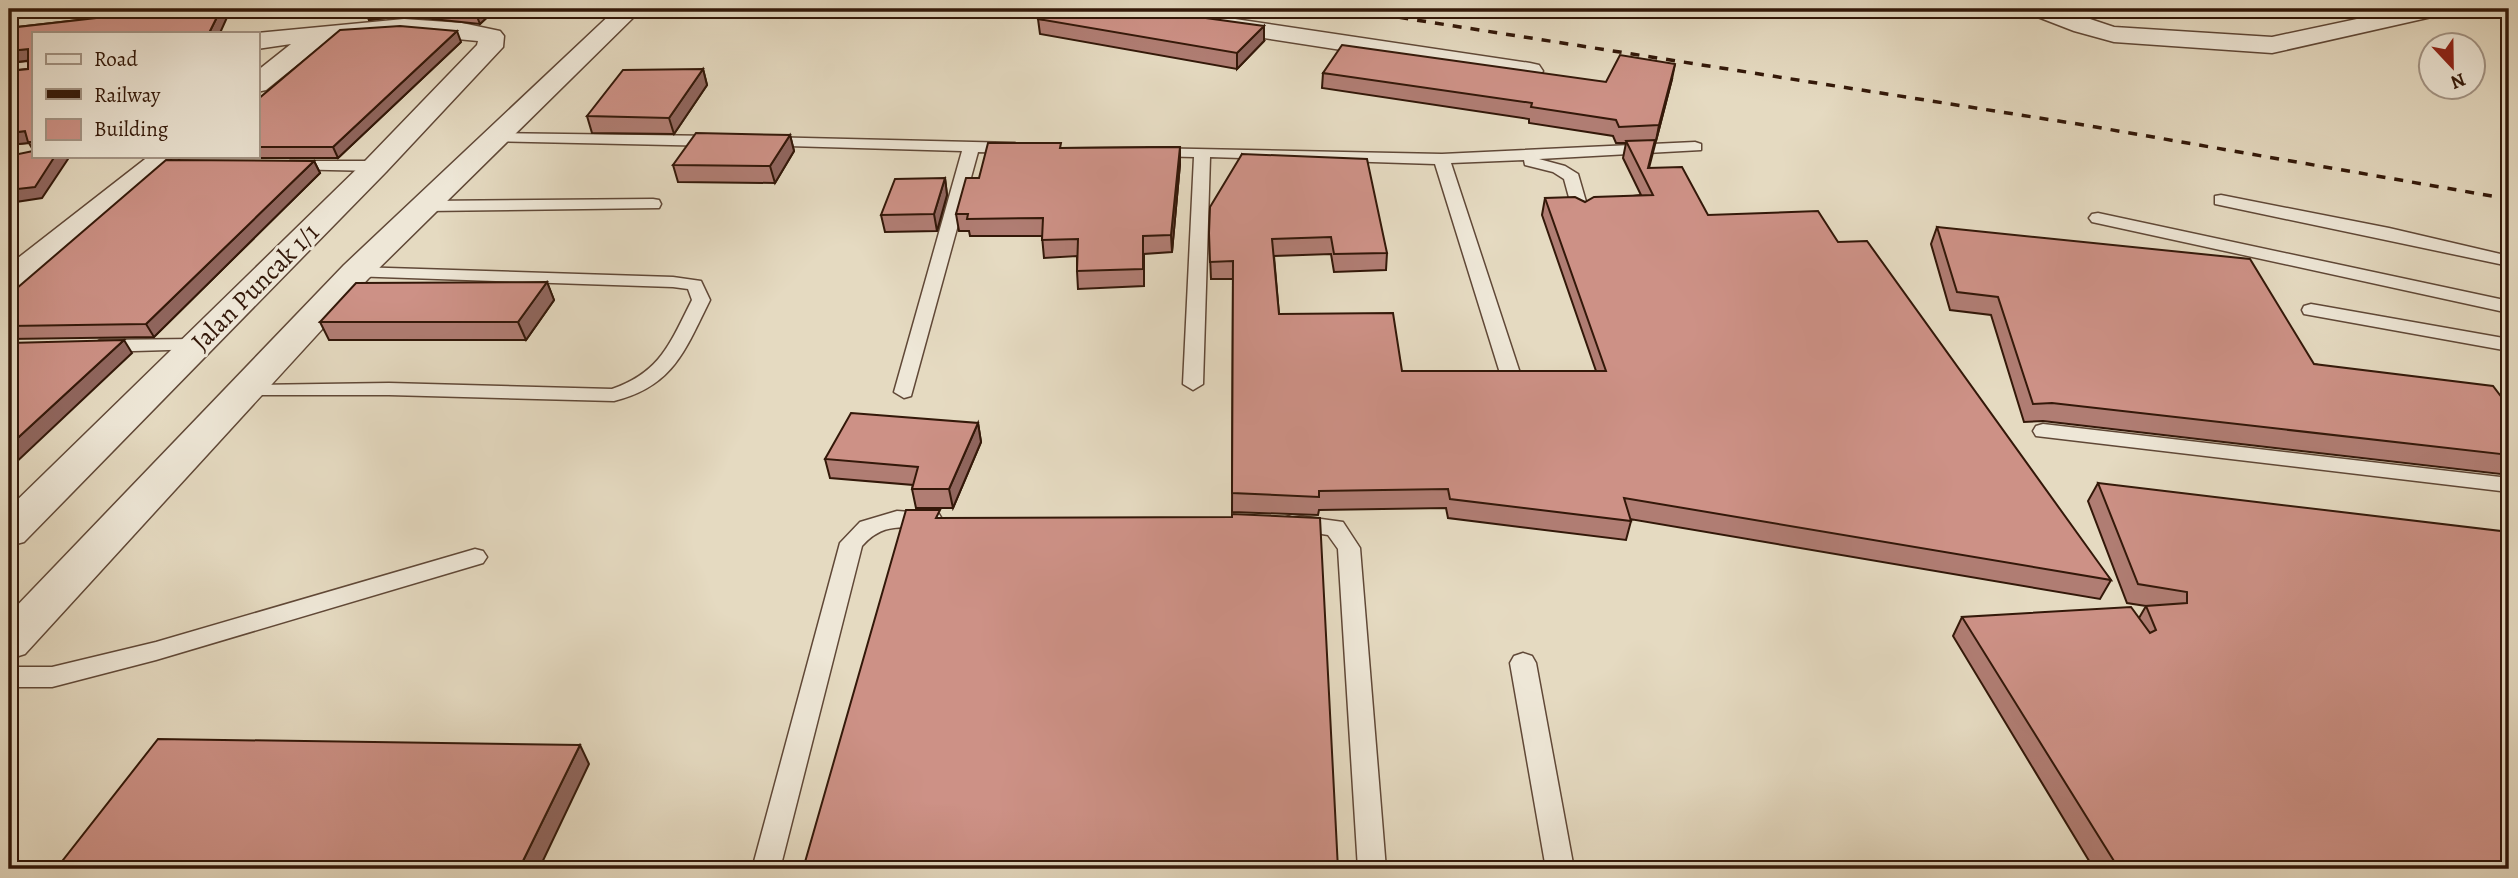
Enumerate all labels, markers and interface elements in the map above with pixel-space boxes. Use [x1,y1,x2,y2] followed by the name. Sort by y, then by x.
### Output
[32,32,259,158] legend
[2416,32,2486,102] north arrow
[94,45,138,73] text: Road
[2447,66,2469,96] text: N
[94,81,161,109] text: Railway
[94,115,169,143] text: Building
[183,215,327,359] street label: Jalan Puncak 1/1

